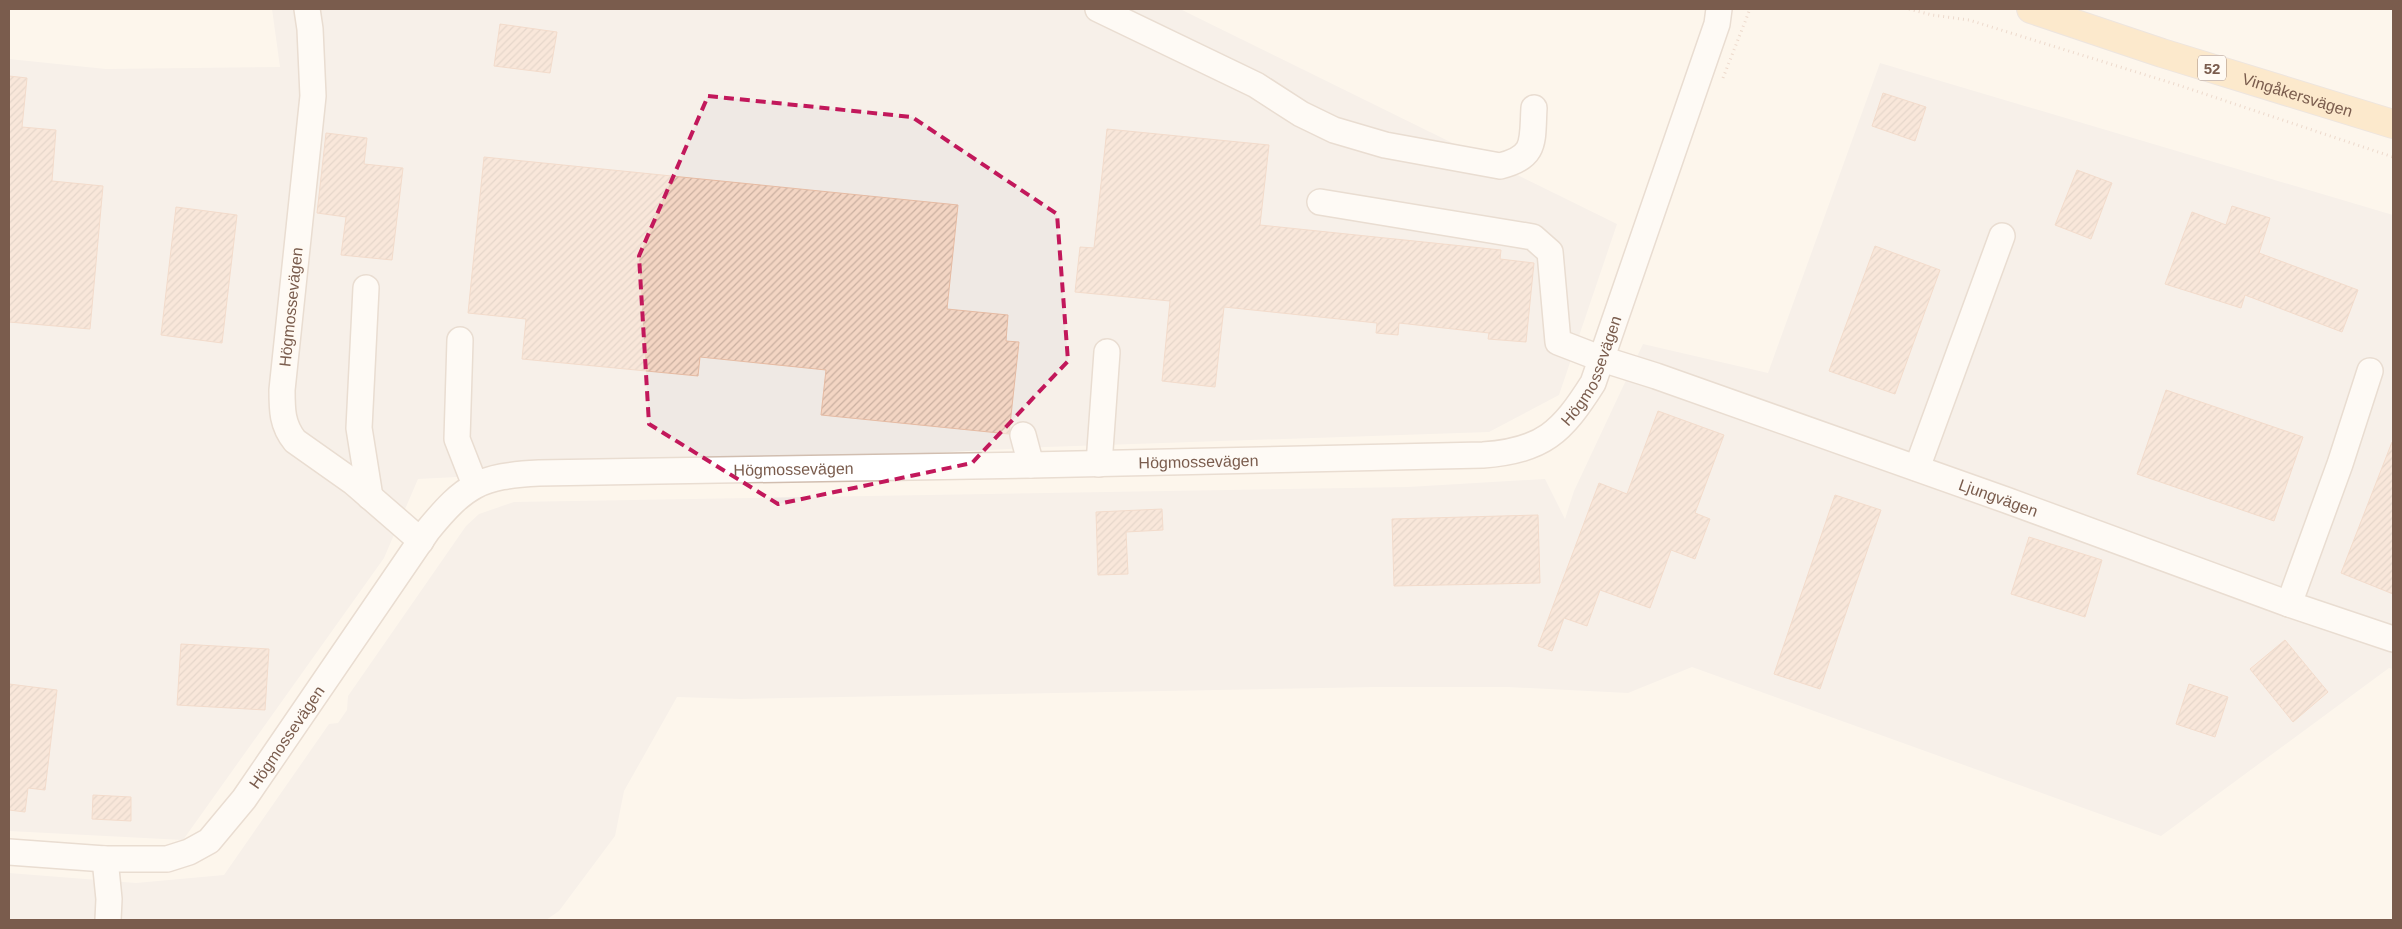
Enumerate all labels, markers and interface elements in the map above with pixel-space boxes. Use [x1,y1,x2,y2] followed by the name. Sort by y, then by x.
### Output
[2198,56,2226,80] road number: 52
[2240,70,2355,120] street label: Vingåkersvägen
[276,246,306,368] street label: Högmossevägen
[1557,313,1624,429] street label: Högmossevägen
[1138,451,1259,471] street label: Högmossevägen
[733,459,854,478] street label: Högmossevägen
[1957,475,2040,520] street label: Ljungvägen
[246,683,327,791] street label: Högmossevägen

